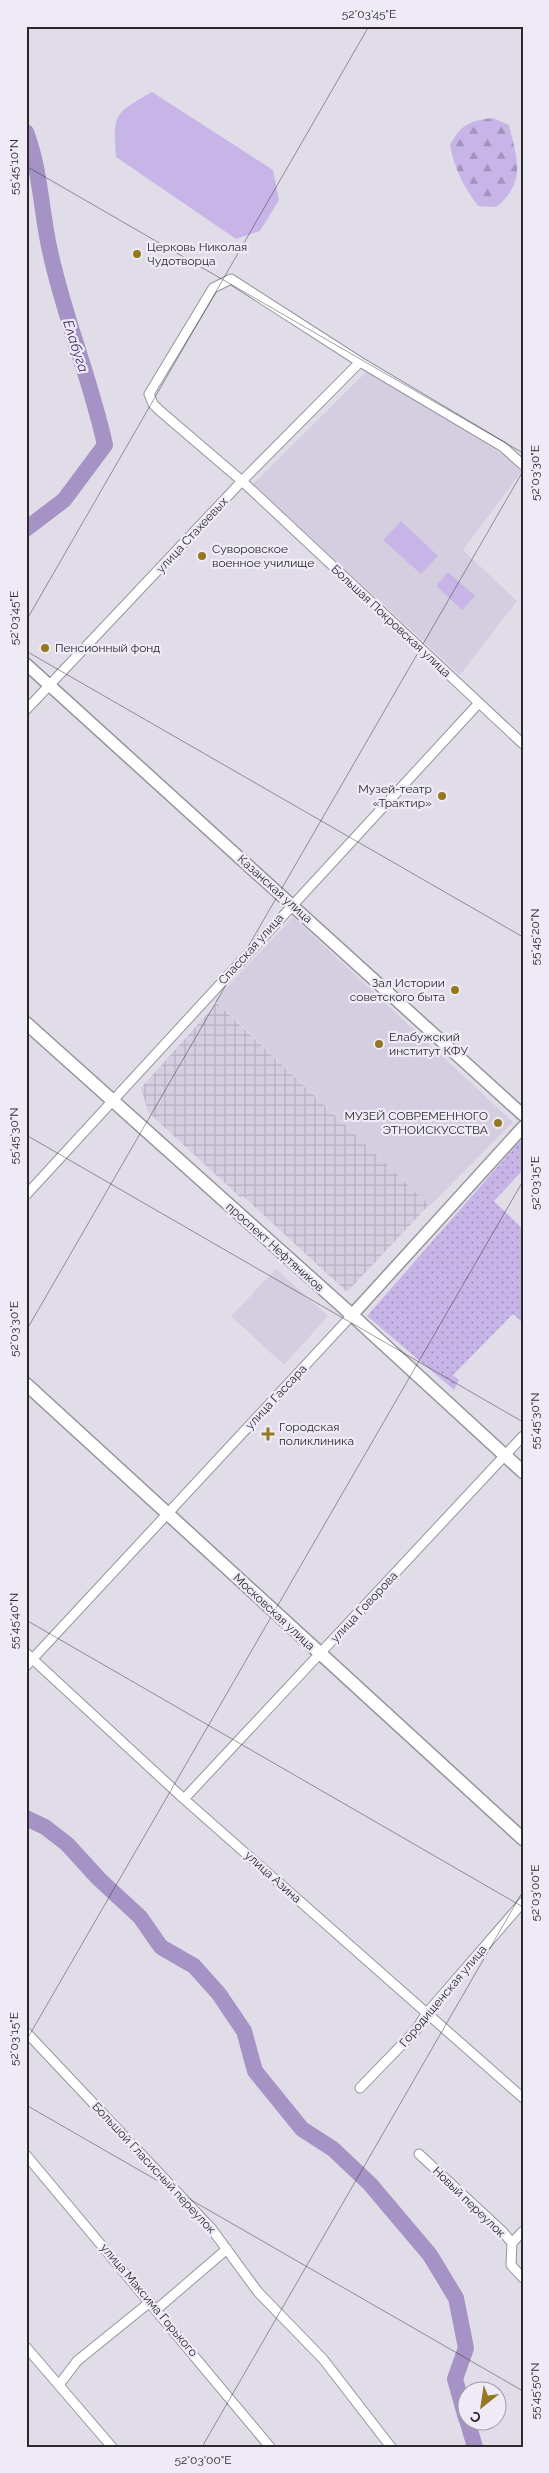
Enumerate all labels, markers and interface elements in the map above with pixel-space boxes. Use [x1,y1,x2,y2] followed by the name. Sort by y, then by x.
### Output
[342,7,396,21] text: 52°03'45"E
[7,139,21,195] text: 55°45'10"N
[147,240,247,268] place label: Церковь Николая Чудотворца
[131,248,143,260] marker: Церковь Николая Чудотворца
[60,318,92,374] water label: Елабуга
[528,445,542,501] text: 52°03'30"E
[153,494,231,576] street label: улица Стахеевых
[212,542,314,570] place label: Суворовское военное училище
[196,550,208,562] marker: Суворовское военное училище
[328,562,454,680] street label: Большая Покровская улица
[7,591,21,645] text: 52°03'45"E
[55,641,160,655] place label: Пенсионный фонд
[39,642,51,654] marker: Пенсионный фонд
[358,782,432,810] place label: Музей-театр «Трактир»
[436,790,448,802] marker: Музей-театр «Трактир»
[235,852,315,926] street label: Казанская улица
[528,909,542,966] text: 55°45'20"N
[216,911,286,987] street label: Спасская улица
[350,976,445,1004] place label: Зал Истории советского быта
[449,984,461,996] marker: Зал Истории советского быта
[389,1030,468,1058] place label: Елабужский институт КФУ
[373,1038,385,1050] marker: Елабужский институт КФУ
[7,1107,21,1165] text: 55°45'30"N
[344,1109,488,1137] place label: МУЗЕЙ СОВРЕМЕННОГО ЭТНОИСКУССТВА
[492,1117,504,1129] marker: МУЗЕЙ СОВРЕМЕННОГО ЭТНОИСКУССТВА
[528,1156,542,1210] text: 52°03'15"E
[223,1199,327,1295] street label: проспект Нефтяников
[7,1301,21,1357] text: 52°03'30"E
[242,1362,310,1432] street label: улица Гассара
[528,1392,542,1450] text: 55°45'30"N
[279,1420,354,1448] place label: Городская поликлиника
[261,1427,275,1441] marker: Городская поликлиника
[328,1569,400,1645] street label: улица Говорова
[231,1571,317,1653] street label: Московская улица
[7,1593,21,1649] text: 55°45'40"N
[242,1848,304,1906] street label: улица Азина
[528,1864,542,1922] text: 52°03'00"E
[396,1942,490,2050] street label: Городищенская улица
[7,2012,21,2066] text: 52°03'15"E
[89,2099,219,2237] street label: Большой Гласисный переулок
[430,2164,508,2240] street label: Новый переулок
[98,2241,200,2359] street label: улица Максима Горького
[528,2362,542,2420] text: 55°45'50"N
[456,2380,506,2430] north arrow
[467,2408,484,2427] text: С
[174,2453,232,2467] text: 52°03'00"E

